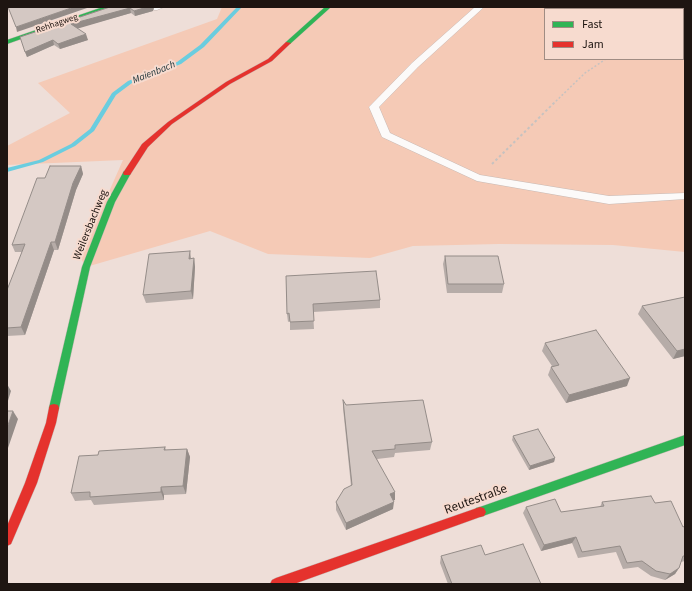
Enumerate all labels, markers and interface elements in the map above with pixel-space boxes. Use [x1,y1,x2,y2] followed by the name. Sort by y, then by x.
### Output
[544,8,684,60] legend
[35,12,79,36] street label: Rehhagweg
[582,16,602,33] text: Fast
[582,36,604,53] text: Jam
[131,59,177,87] water label: Maienbach
[71,188,111,262] street label: Weilersbachweg
[442,481,510,519] street label: Reutestraße

